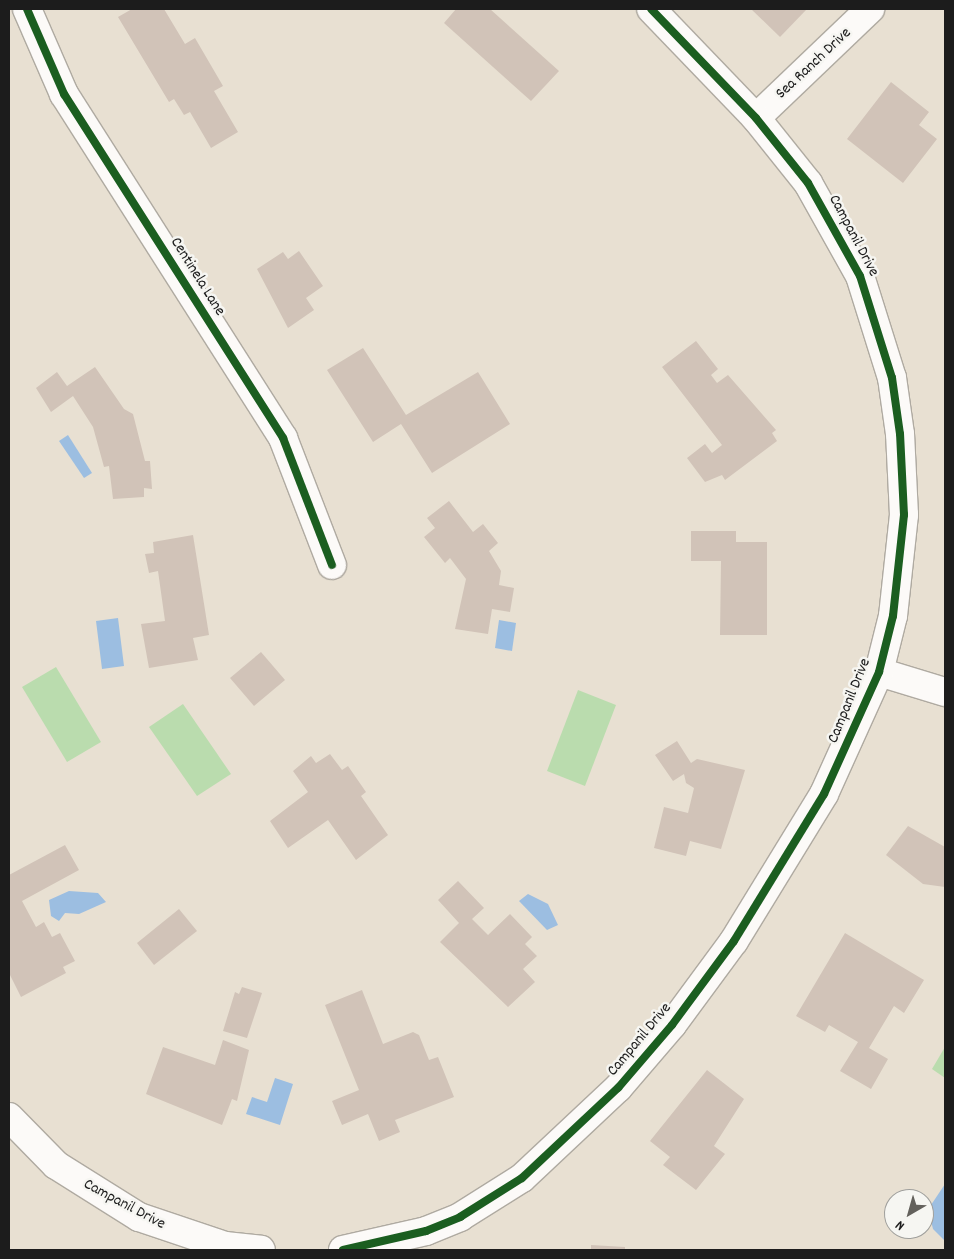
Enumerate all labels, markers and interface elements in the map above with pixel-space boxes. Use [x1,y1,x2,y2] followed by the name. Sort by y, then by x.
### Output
[772,24,856,104] street label: Sea Ranch Drive
[823,192,883,280] street label: Campanil Drive
[165,234,229,320] street label: Centinela Lane
[824,656,876,746] street label: Campanil Drive
[604,999,676,1081] street label: Campanil Drive
[80,1175,168,1235] street label: Campanil Drive
[884,1189,934,1239] north arrow
[892,1215,909,1235] text: N

